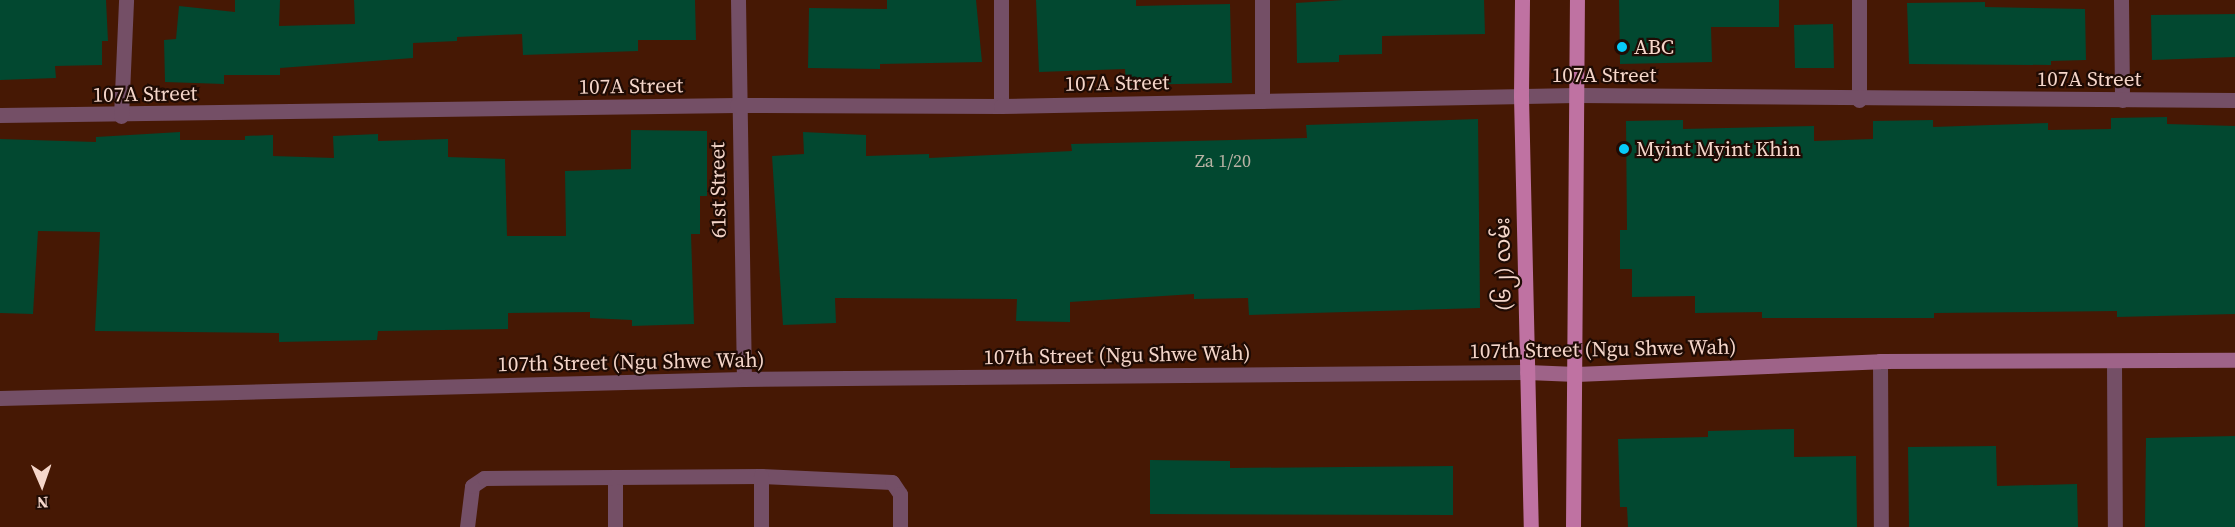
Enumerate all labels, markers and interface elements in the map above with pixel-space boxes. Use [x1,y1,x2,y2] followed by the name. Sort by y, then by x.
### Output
[1634,34,1674,60] place label: ABC
[1615,40,1629,54] marker: ABC
[1552,62,1656,88] street label: 107A Street
[2037,66,2141,92] street label: 107A Street
[1064,69,1170,97] street label: 107A Street
[578,72,684,100] street label: 107A Street
[92,80,198,108] street label: 107A Street
[1636,136,1801,162] place label: Myint Myint Khin
[705,142,731,238] street label: 61st Street
[1617,142,1631,156] marker: Myint Myint Khin
[1195,150,1251,172] house number: Za 1/20
[1490,217,1516,311] street label: (၆၂) လမ်း
[1469,334,1737,364] street label: 107th Street (Ngu Shwe Wah)
[983,340,1251,370] street label: 107th Street (Ngu Shwe Wah)
[497,347,765,377] street label: 107th Street (Ngu Shwe Wah)
[12,455,72,515] north arrow
[36,492,49,514] text: N

